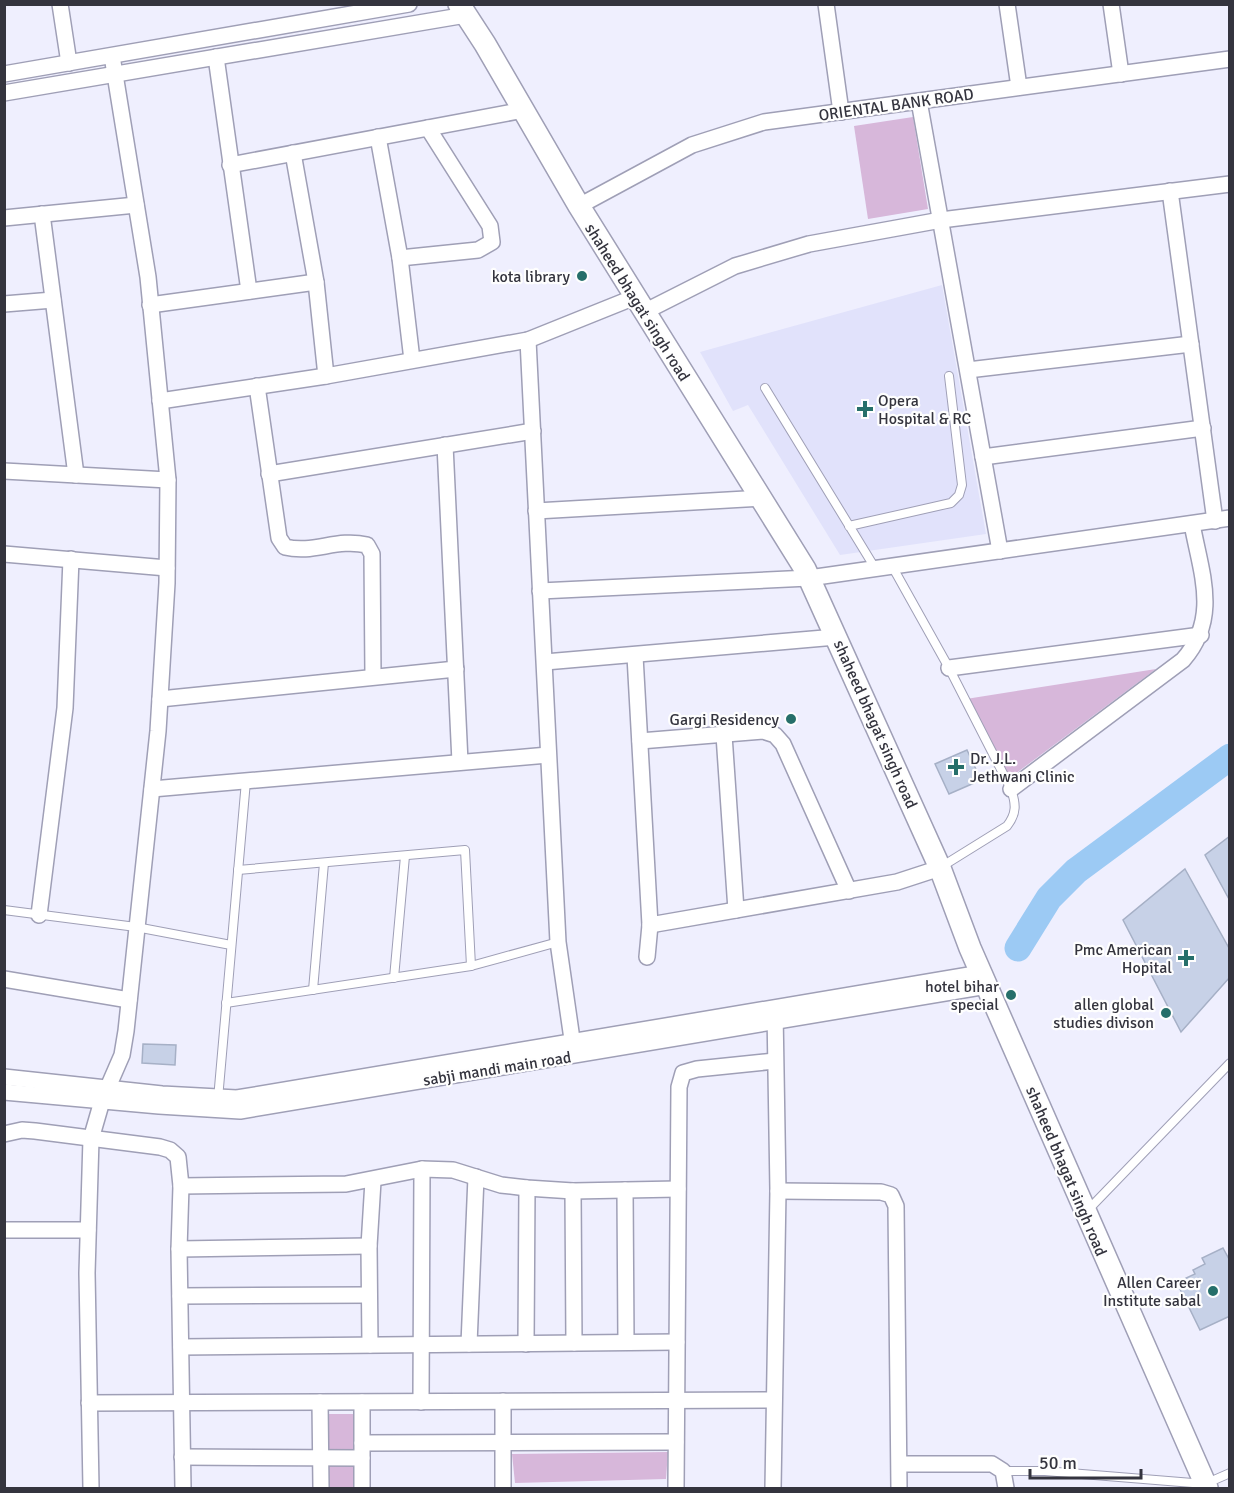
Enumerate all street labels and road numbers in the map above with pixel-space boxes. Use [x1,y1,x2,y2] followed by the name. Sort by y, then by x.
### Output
[817,84,975,126] street label: ORIENTAL BANK ROAD
[580,220,694,385] street label: shaheed bhagat singh road
[829,637,921,812] street label: shaheed bhagat singh road
[422,1047,573,1091] street label: sabji mandi main road
[1021,1084,1111,1259] street label: shaheed bhagat singh road

